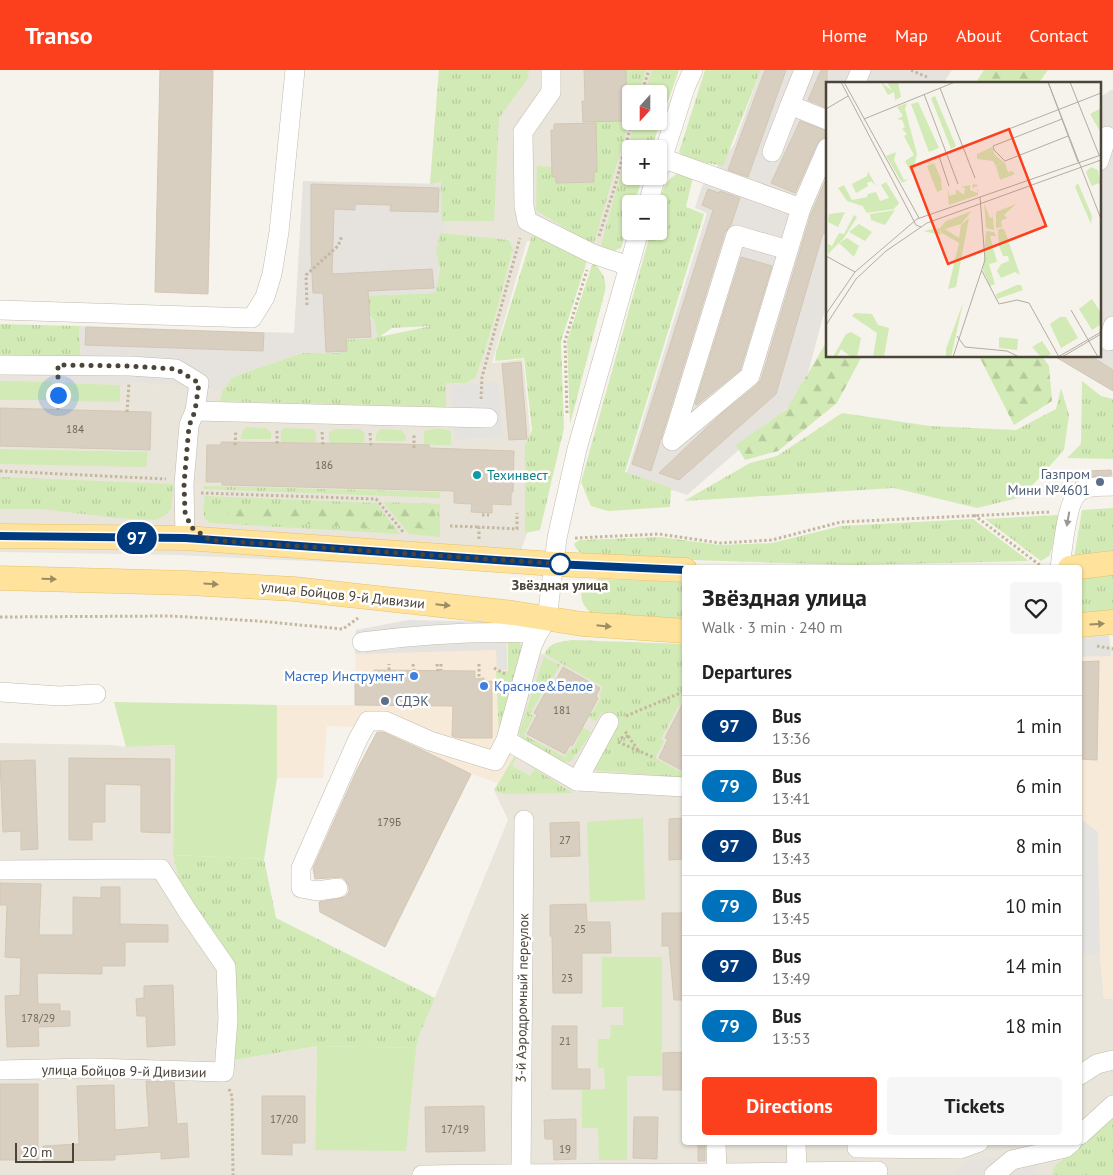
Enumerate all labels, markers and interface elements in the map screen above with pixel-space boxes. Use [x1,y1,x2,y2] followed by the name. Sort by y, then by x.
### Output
[25,20,93,51] text: Transo
[821,24,867,47] text: Home
[895,24,928,47] text: Map
[956,24,1002,47] text: About
[1030,24,1088,47] text: Contact
[826,82,1100,358] inset map
[622,85,668,130] north arrow
[622,85,667,240] map controls
[622,140,667,185] button: +
[622,195,667,240] button: −
[46,383,71,408] your location
[66,422,84,436] house number: 184
[315,458,333,472] house number: 186
[1007,465,1090,499] place label: Газпром Мини №4601
[487,466,548,484] place label: Техинвест
[471,469,483,481] marker: Техинвест
[1094,476,1106,488] marker: Газпром Мини №4601
[1063,512,1071,528] one-way arrow
[114,522,160,554] line badge: 97
[127,526,147,549] text: 97
[549,553,571,575] marker: Звёздная улица
[41,575,57,583] one-way arrow
[512,576,608,594] place label: Звёздная улица
[260,577,426,613] street label: улица Бойцов 9-й Дивизии
[203,580,219,588] one-way arrow
[702,582,867,613] text: Звёздная улица
[1010,582,1062,634] button: heart
[435,601,451,609] one-way arrow
[702,617,842,637] text: Walk · 3 min · 240 m
[1089,619,1105,627] one-way arrow
[596,623,612,631] one-way arrow
[702,660,792,684] text: Departures
[284,667,404,685] place label: Мастер Инструмент
[408,670,420,682] marker: Мастер Инструмент
[494,677,593,695] place label: Красное&Белое
[478,680,490,692] marker: Красное&Белое
[395,692,429,710] place label: СДЭК
[379,695,391,707] marker: СДЭК
[553,703,571,717] house number: 181
[772,704,801,728] text: Bus
[719,714,740,737] text: 97
[1016,714,1062,738] text: 1 min
[772,728,810,748] text: 13:36
[772,764,801,788] text: Bus
[719,774,740,797] text: 79
[1016,774,1062,798] text: 6 min
[772,788,810,808] text: 13:41
[377,815,401,829] house number: 179Б
[772,824,801,848] text: Bus
[559,833,571,847] house number: 27
[719,834,740,857] text: 97
[1016,834,1062,858] text: 8 min
[772,848,810,868] text: 13:43
[772,884,801,908] text: Bus
[719,894,740,917] text: 79
[1005,894,1062,918] text: 10 min
[772,908,810,928] text: 13:45
[512,913,532,1083] street label: 3-й Аэродромный переулок
[574,922,586,936] house number: 25
[772,944,801,968] text: Bus
[719,954,740,977] text: 97
[1005,954,1062,978] text: 14 min
[772,968,810,988] text: 13:49
[561,971,573,985] house number: 23
[772,1004,801,1028] text: Bus
[21,1011,55,1025] house number: 178/29
[719,1014,740,1037] text: 79
[1005,1014,1062,1038] text: 18 min
[772,1028,810,1048] text: 13:53
[559,1034,571,1048] house number: 21
[41,1061,207,1081] street label: улица Бойцов 9-й Дивизии
[702,1077,877,1135] button: Directions
[887,1077,1062,1135] button: Tickets
[270,1112,298,1126] house number: 17/20
[441,1122,469,1136] house number: 17/19
[15,1140,74,1163] scale bar
[559,1142,571,1156] house number: 19
[22,1143,52,1161] text: 20 m

